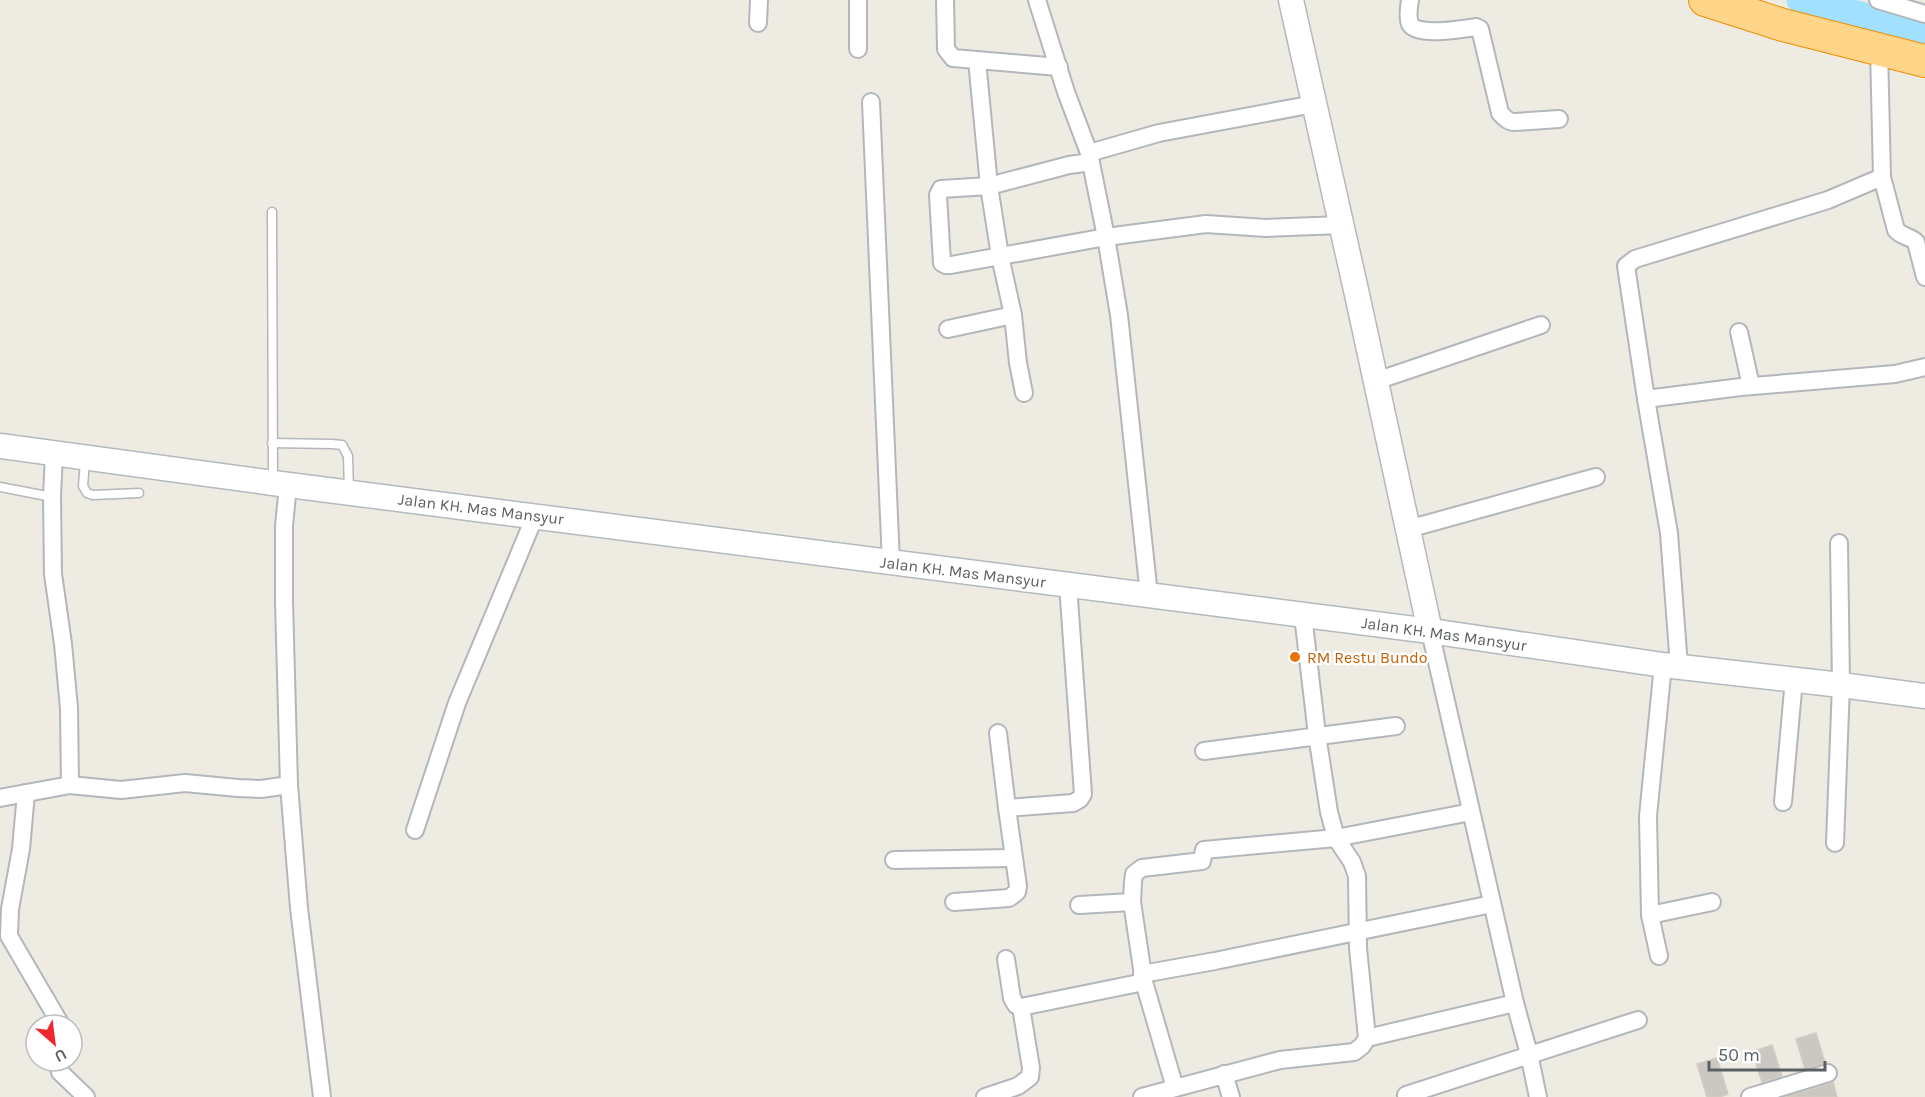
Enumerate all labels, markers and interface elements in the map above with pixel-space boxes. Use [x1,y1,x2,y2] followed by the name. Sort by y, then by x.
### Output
[397,489,565,529] street label: Jalan KH. Mas Mansyur
[879,552,1047,592] street label: Jalan KH. Mas Mansyur
[1360,613,1528,655] street label: Jalan KH. Mas Mansyur
[1307,648,1428,667] place label: RM Restu Bundo
[1288,650,1302,664] marker: RM Restu Bundo
[24,1013,84,1073] north arrow
[1709,1034,1824,1072] scale bar
[1718,1044,1760,1066] text: 50 m
[51,1045,70,1067] text: U

